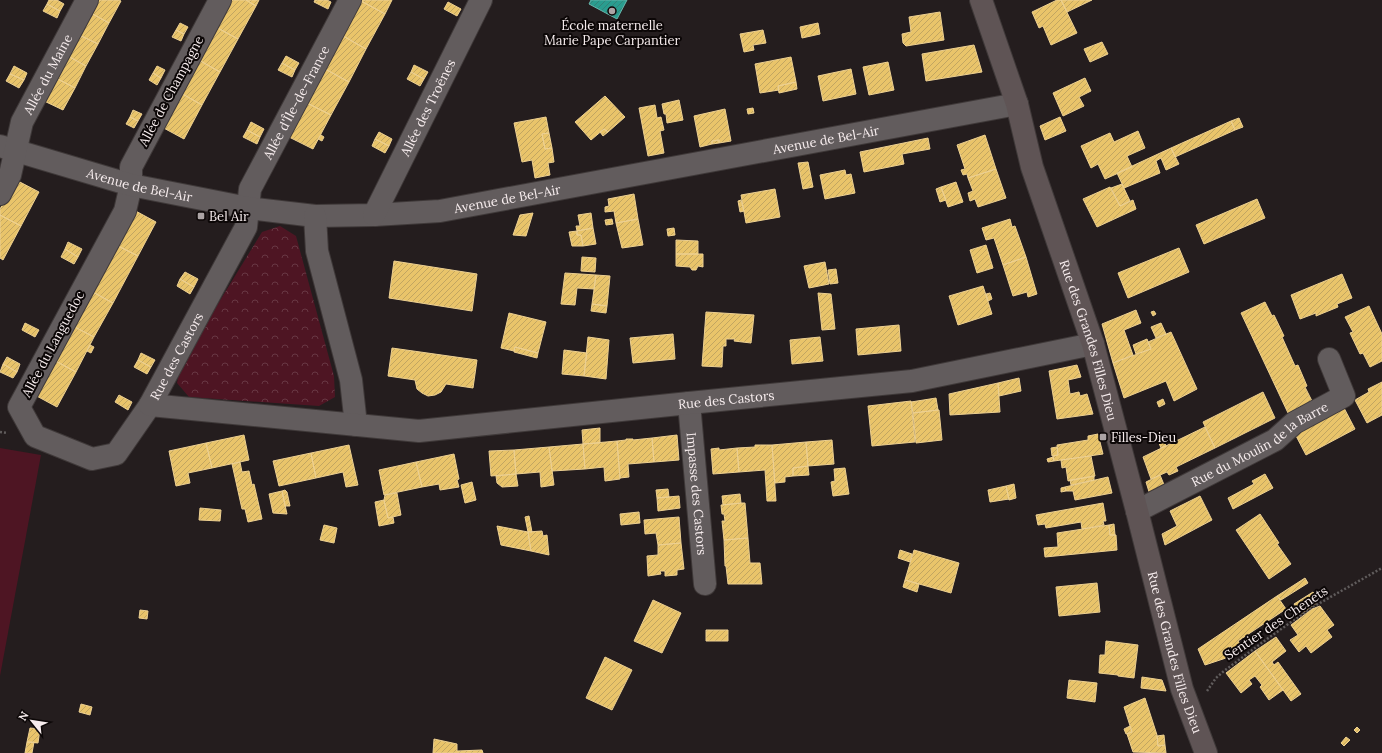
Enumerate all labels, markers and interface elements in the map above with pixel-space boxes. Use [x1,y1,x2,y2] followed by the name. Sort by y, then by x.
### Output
[607,6,617,16] marker: École maternelle Marie Pape Carpantier
[544,17,680,49] place label: École maternelle Marie Pape Carpantier
[19,31,76,118] street label: Allée du Maine
[134,33,207,150] street label: Allée de Champagne
[258,42,333,163] street label: Allée d'Île-de-France
[396,56,459,160] street label: Allée des Troënes
[770,121,881,158] street label: Avenue de Bel-Air
[84,164,194,205] street label: Avenue de Bel-Air
[452,180,562,217] street label: Avenue de Bel-Air
[209,208,249,225] place label: Bel Air
[196,211,206,221] marker: Bel Air
[1056,257,1121,423] street label: Rue des Grandes Filles Dieu
[17,288,88,401] street label: Allée du Languedoc
[146,309,207,403] street label: Rue des Castors
[677,386,775,413] street label: Rue des Castors
[1188,398,1331,490] street label: Rue du Moulin de la Barre
[1111,429,1176,446] place label: Filles-Dieu
[683,431,711,556] street label: Impasse des Castors
[1098,432,1108,442] marker: Filles-Dieu
[1144,570,1206,736] street label: Rue des Grandes Filles Dieu
[1221,582,1331,664] street label: Sentier des Chenets
[12,701,52,741] north arrow
[15,708,32,723] text: N

